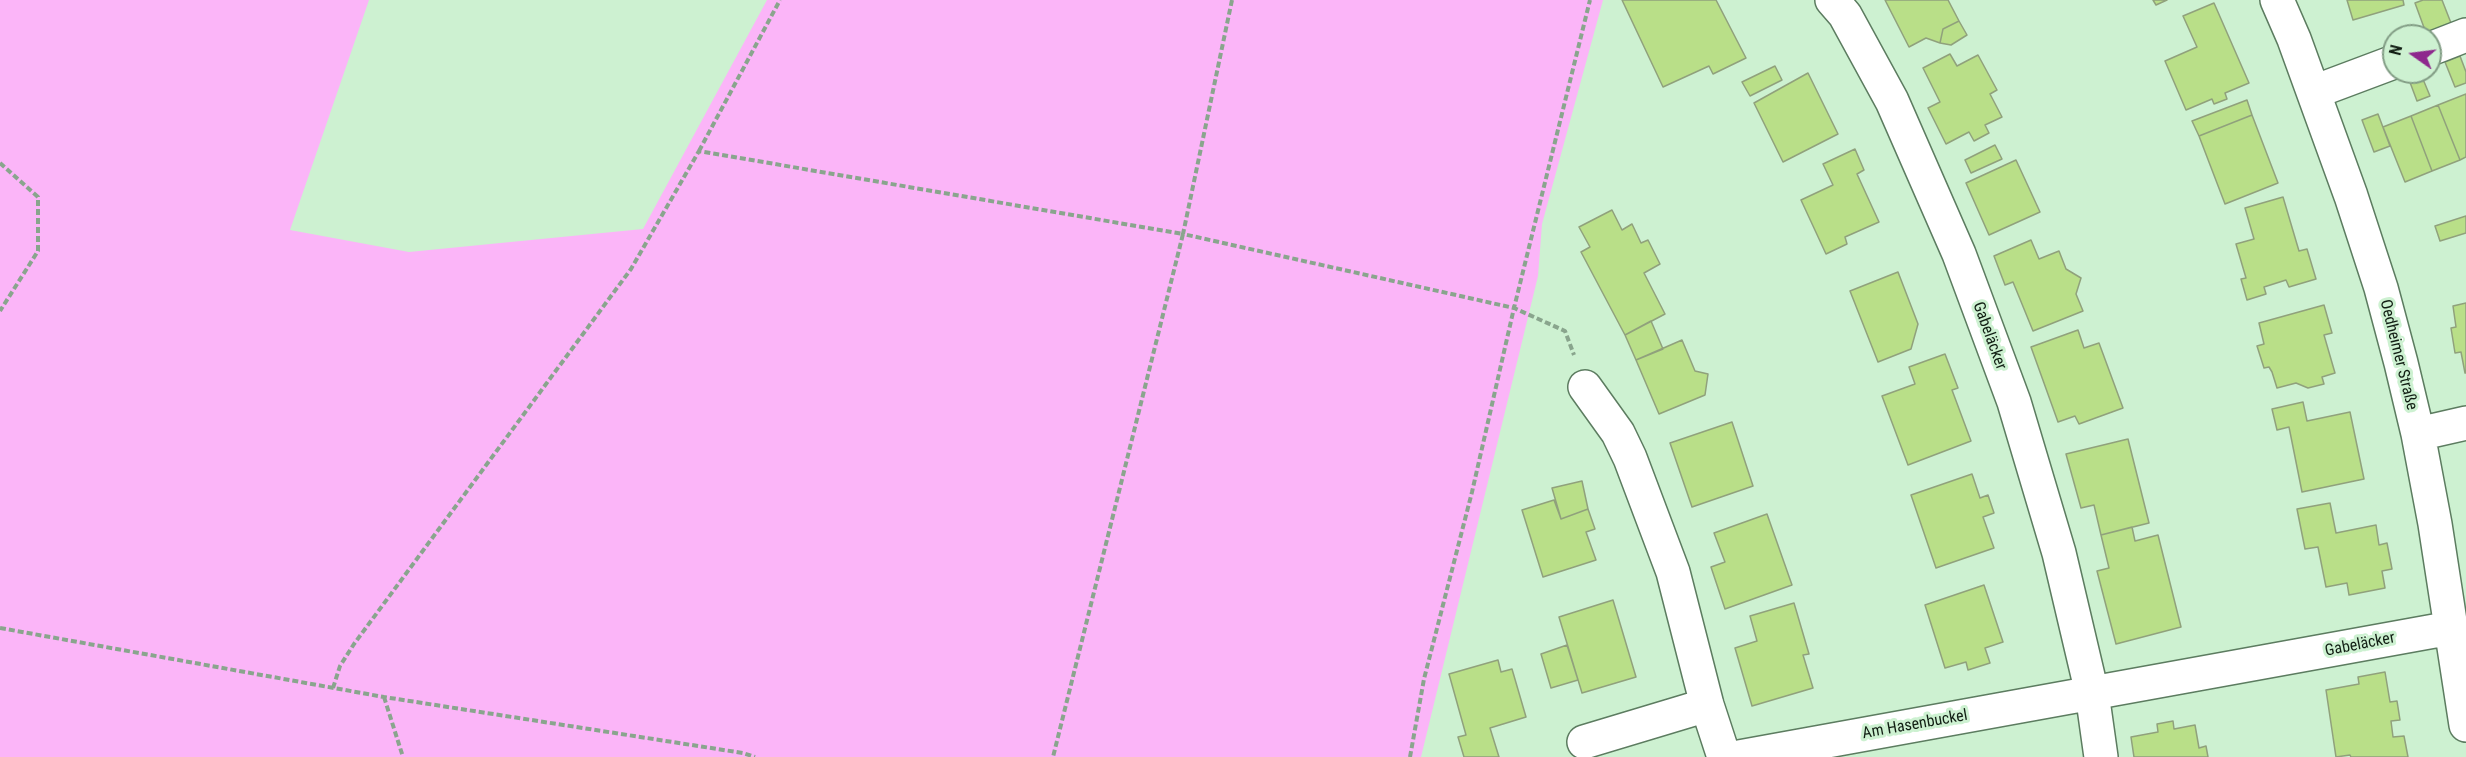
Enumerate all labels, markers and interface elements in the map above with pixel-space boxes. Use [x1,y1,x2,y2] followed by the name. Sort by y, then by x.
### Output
[2382,24,2442,84] north arrow
[2386,43,2406,57] text: N
[2375,298,2421,412] street label: Oedheimer Straße
[1968,300,2010,372] street label: Gabeläcker
[2323,629,2397,661] street label: Gabeläcker
[1861,706,1969,744] street label: Am Hasenbuckel

